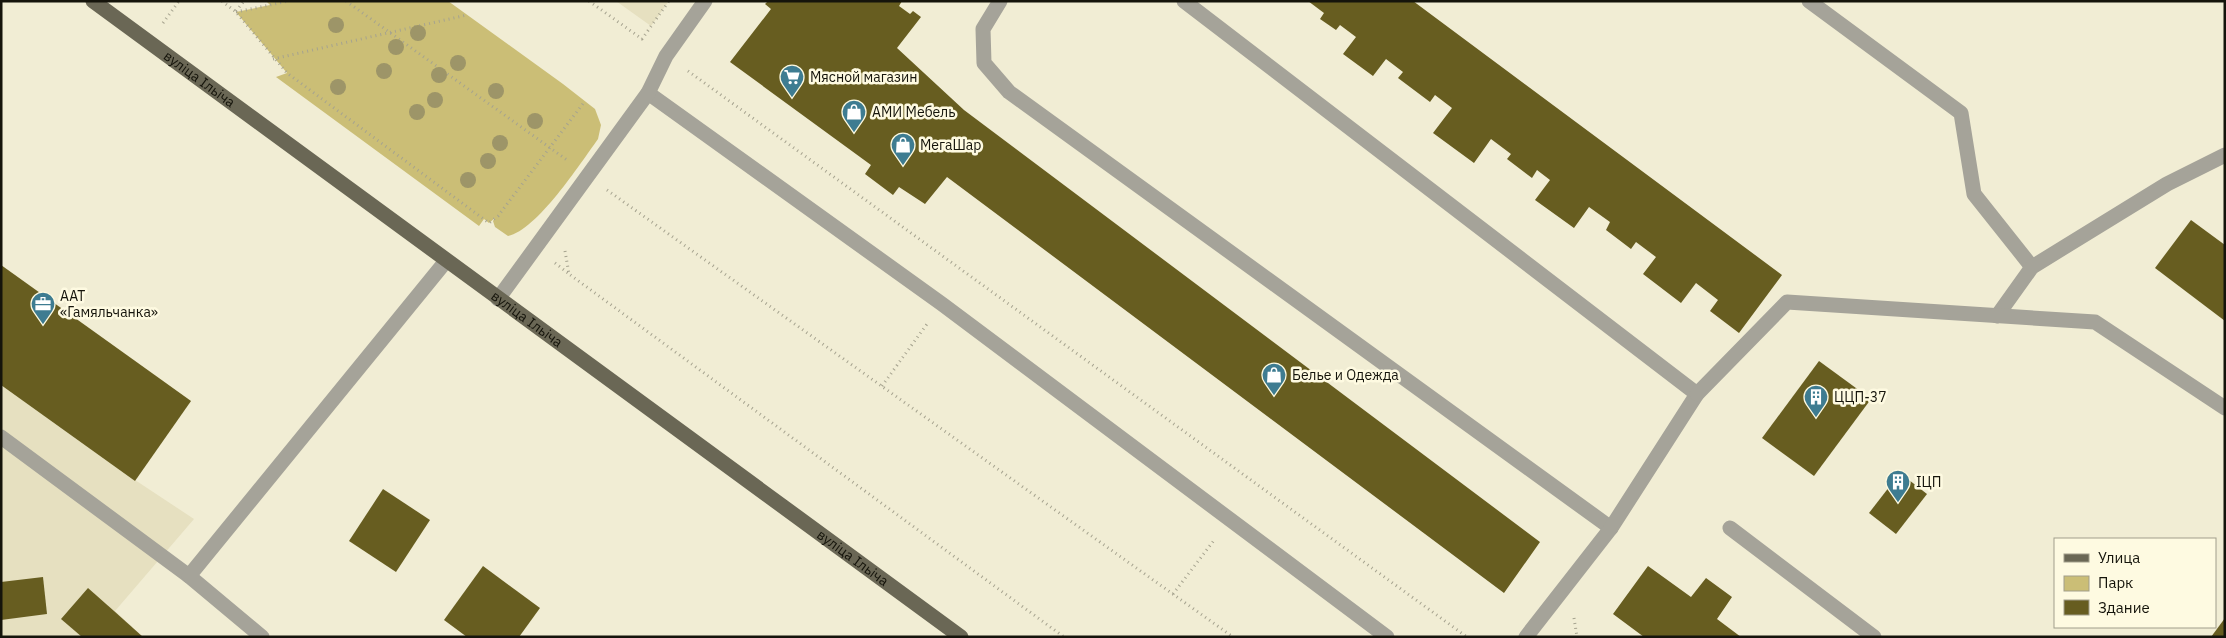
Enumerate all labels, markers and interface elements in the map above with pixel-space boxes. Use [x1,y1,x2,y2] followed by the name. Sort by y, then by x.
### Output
[160,47,239,112] street label: вуліца Ільіча
[779,64,805,98] supermarket icon: Мясной магазин
[810,68,918,86] place label: Мясной магазин
[841,99,867,133] shop icon: АМИ Мебель
[872,103,955,121] place label: АМИ Мебель
[890,132,916,166] shop icon: МегаШар
[920,136,981,154] place label: МегаШар
[60,287,158,321] place label: ААТ «Гамяльчанка»
[488,287,567,352] street label: вуліца Ільіча
[30,291,56,325] office icon: ААТ «Гамяльчанка»
[1261,362,1287,396] shop icon: Белье и Одежда
[1292,366,1399,384] place label: Белье и Одежда
[1803,384,1829,418] building icon: ЦЦП-37
[1834,388,1887,406] place label: ЦЦП-37
[1885,469,1911,503] building icon: ІЦП
[1916,473,1942,491] place label: ІЦП
[813,526,893,590] street label: вуліца Ільіча
[2054,538,2216,628] legend
[2098,548,2140,567] text: Улица
[2098,573,2133,592] text: Парк
[2098,598,2150,617] text: Здание

